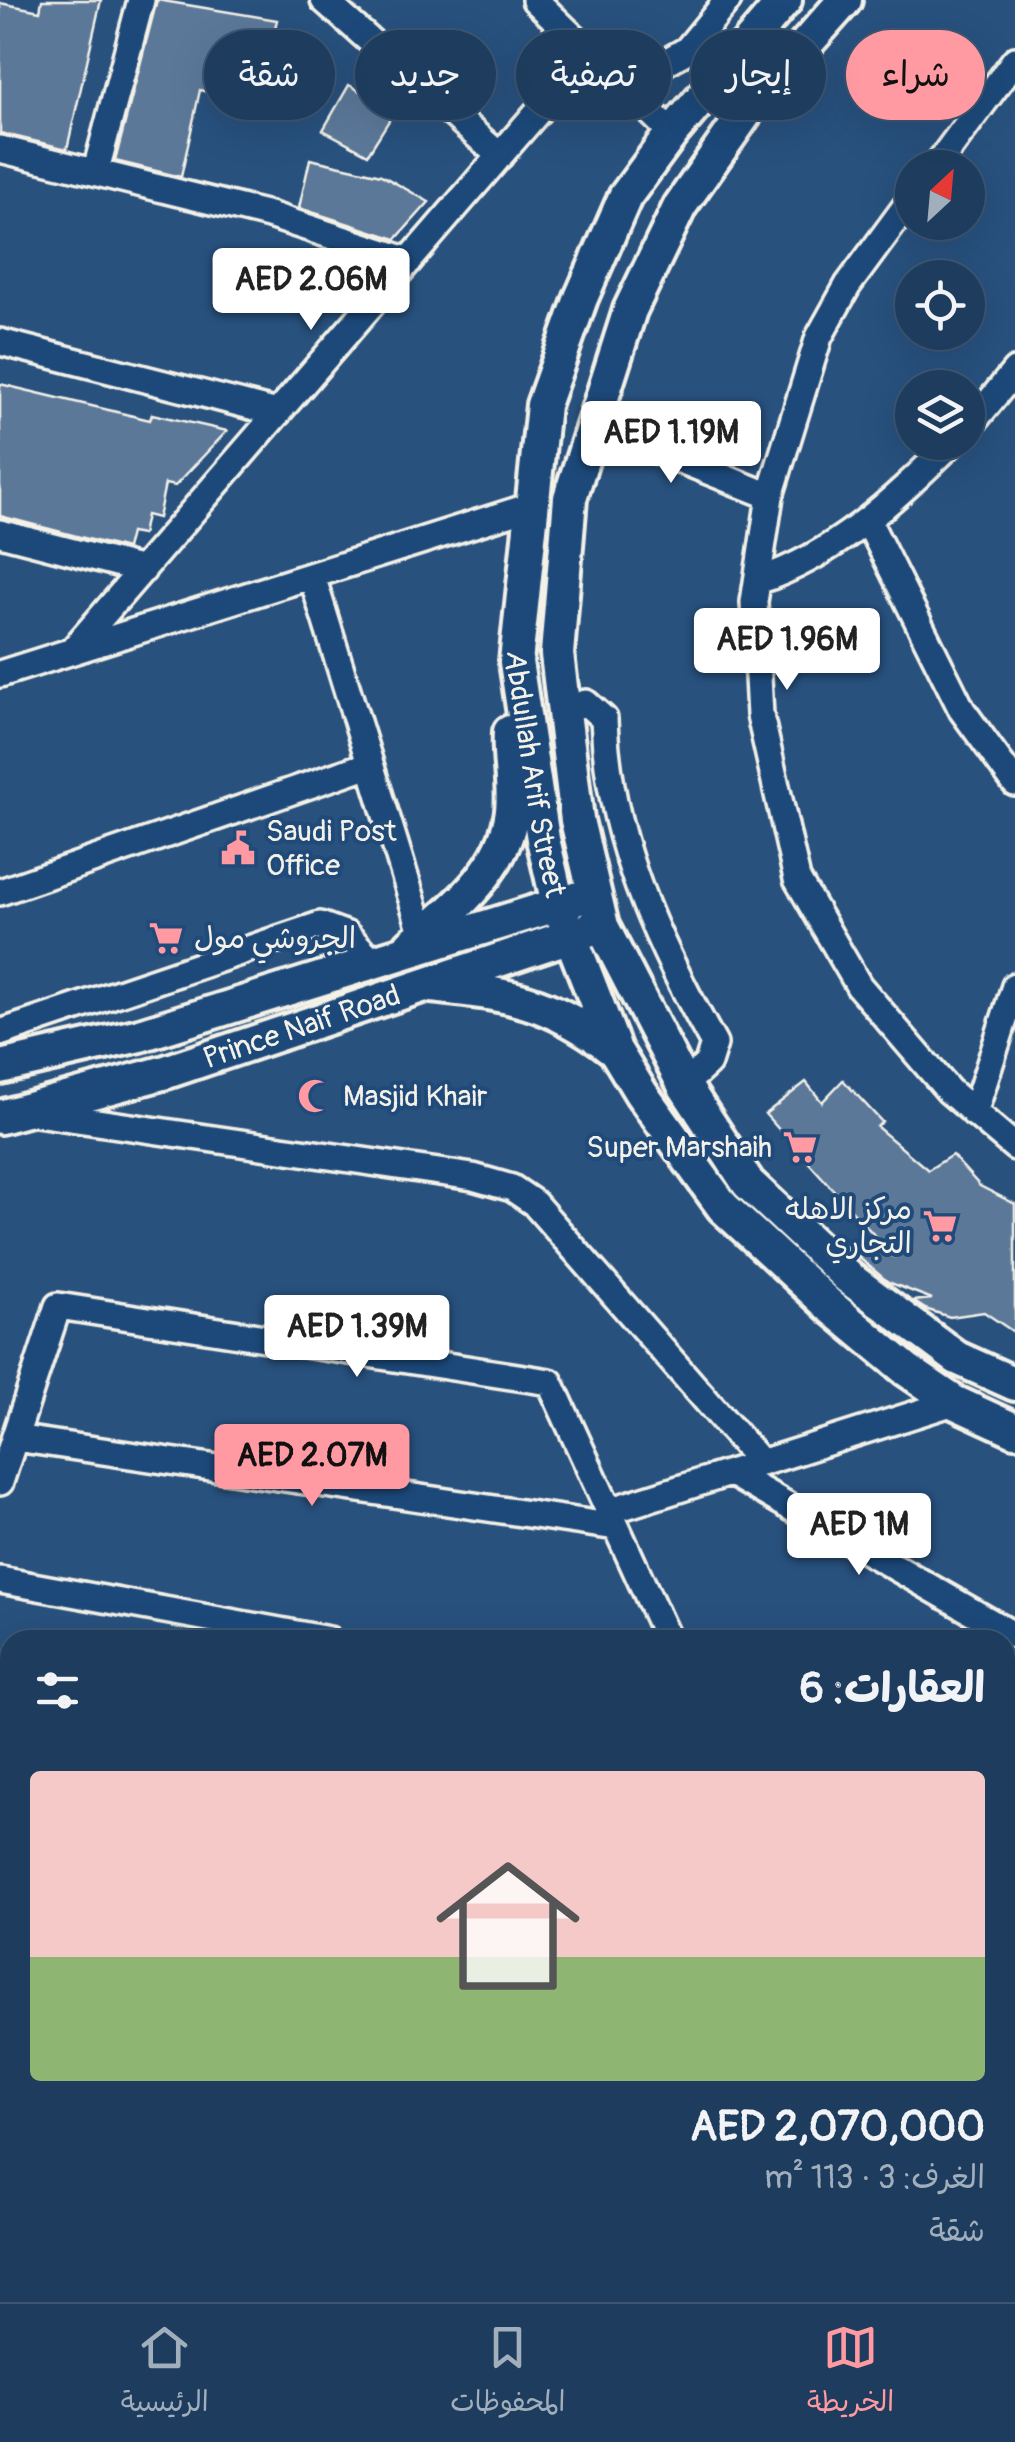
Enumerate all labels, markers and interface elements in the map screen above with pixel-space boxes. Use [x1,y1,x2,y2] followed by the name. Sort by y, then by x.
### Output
[204,30,335,120] chip: شقة
[355,30,496,120] chip: جديد
[516,30,671,120] chip: تصفية
[691,30,826,120] chip: إيجار
[846,30,985,120] chip: شراء
[895,150,985,240] north arrow
[895,150,985,460] map controls
[197,248,425,333] pin: AED 2.06M
[235,260,387,300] text: AED 2.06M
[895,260,985,350] button: locate
[895,370,985,460] button: layers
[557,401,785,486] pin: AED 1.19M
[603,413,739,453] text: AED 1.19M
[673,608,901,693] pin: AED 1.96M
[716,620,858,660] text: AED 1.96M
[496,650,574,902] street label: Abdullah Arif Street
[266,813,398,884] place label: Saudi Post Office
[219,829,257,867] public building icon: Saudi Post Office
[147,919,185,957] supermarket icon: الجروشي مول
[194,920,356,964] place label: الجروشي مول
[198,977,405,1077] street label: Prince Naif Road
[296,1077,334,1115] mosque icon: Masjid Khair
[343,1078,488,1115] place label: Masjid Khair
[781,1128,819,1166] supermarket icon: Super Marshaih
[586,1129,772,1166] place label: Super Marshaih
[785,1191,912,1264] place label: مركز الاهله التجاري
[921,1207,959,1245] supermarket icon: مركز الاهله التجاري
[243,1295,471,1380] pin: AED 1.39M
[286,1307,428,1347] text: AED 1.39M
[198,1424,426,1509] pin: AED 2.07M
[236,1436,388,1476] text: AED 2.07M
[778,1493,940,1578] pin: AED 1M
[809,1505,909,1545] text: AED 1M
[30,1663,85,1718] icon: filters
[800,1663,985,1715] text: العقارات: 6
[418,1836,598,2016] icon: home
[690,2101,985,2153] text: AED 2,070,000
[764,2158,985,2198] text: الغرف: 3 · 113 m²
[929,2211,985,2251] text: شقة
[121,2320,209,2426] tab: الرئيسية
[450,2320,565,2426] tab: المحفوظات
[807,2320,894,2426] tab: الخريطة

